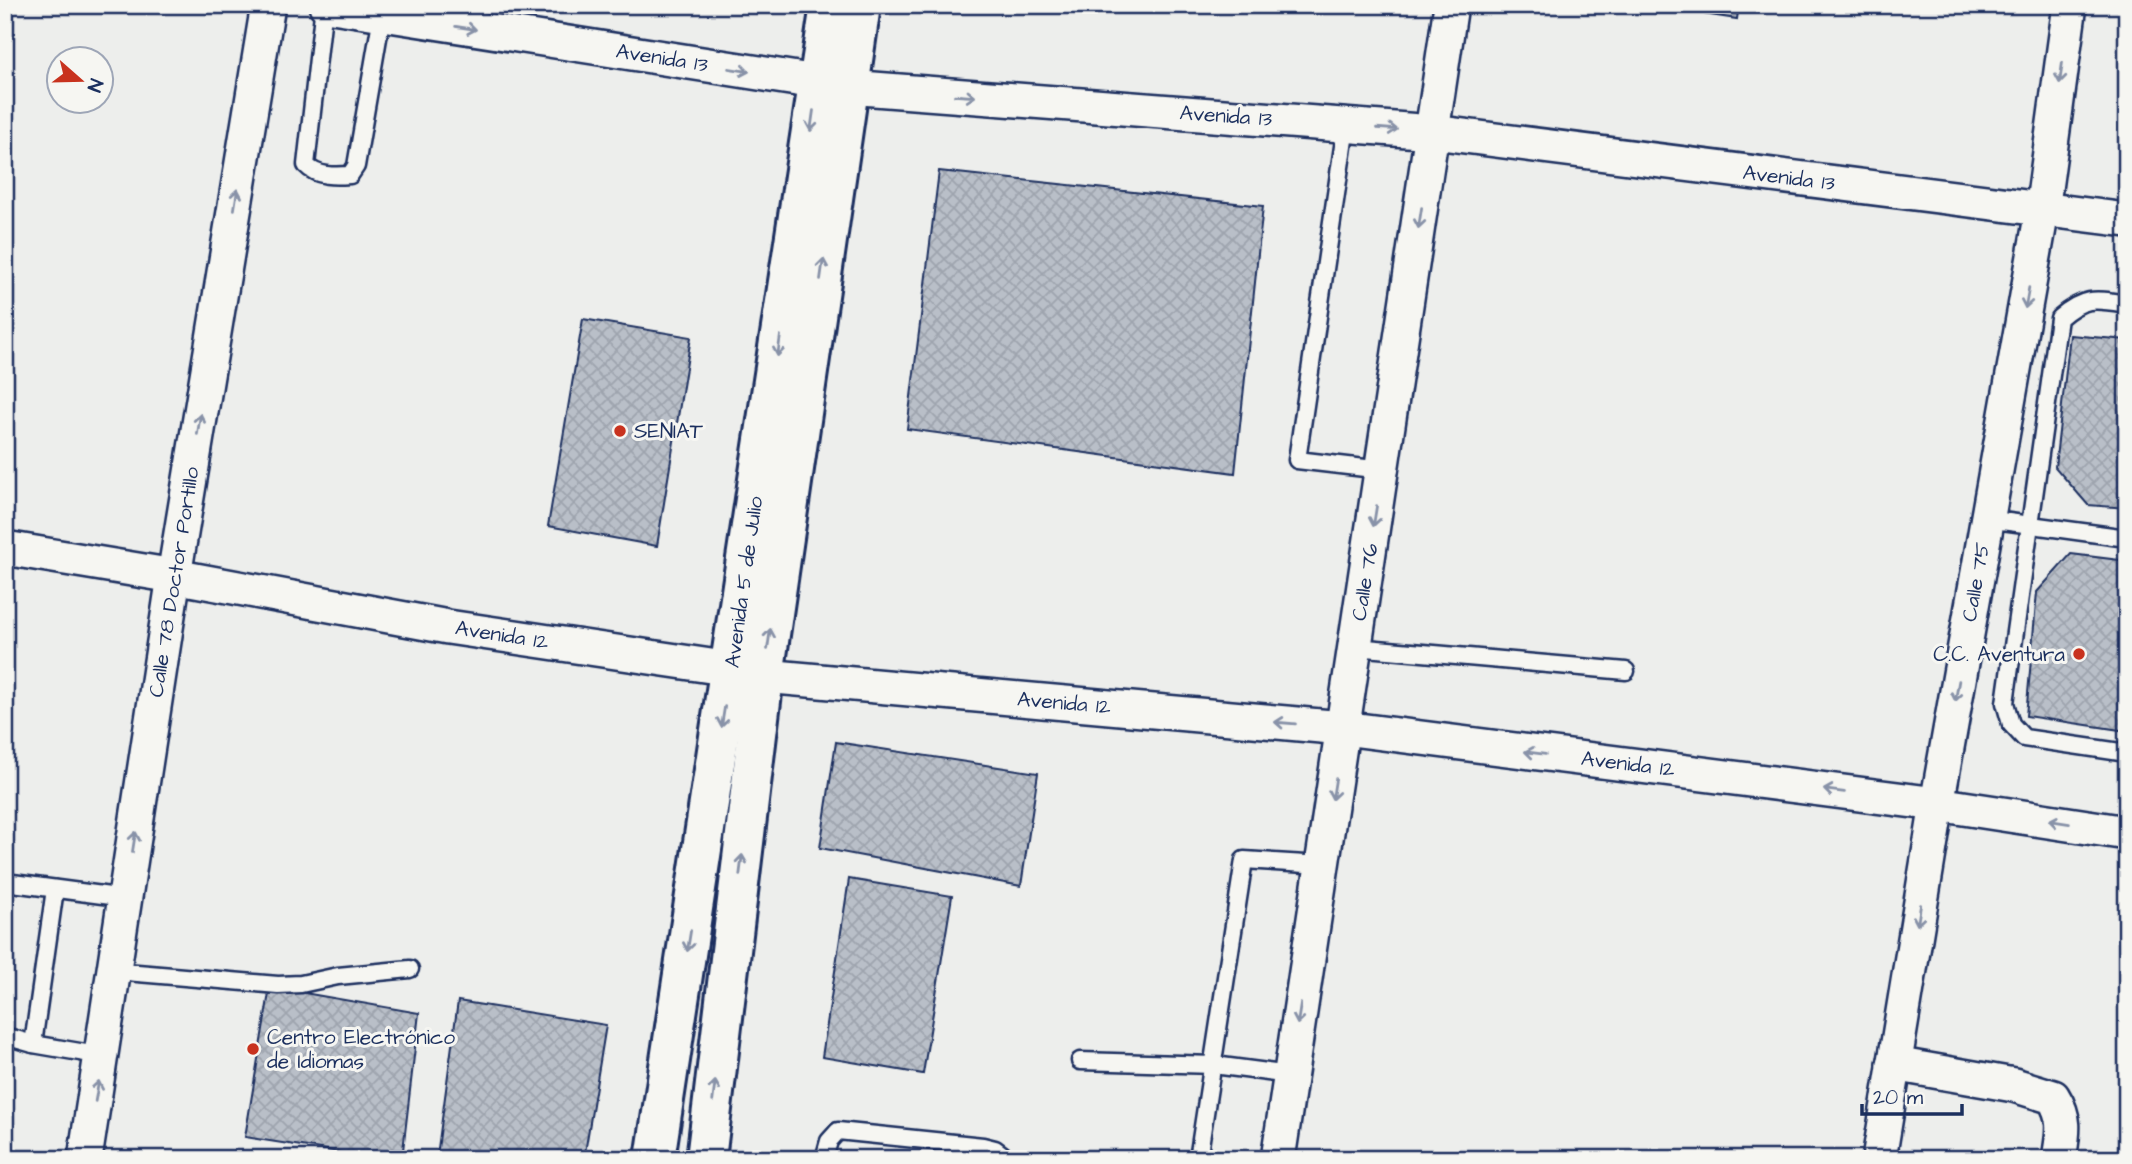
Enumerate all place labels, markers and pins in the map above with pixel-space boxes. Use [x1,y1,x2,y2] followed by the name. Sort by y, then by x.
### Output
[634,417,704,446] place label: SENIAT
[612,423,628,439] marker: SENIAT
[1933,640,2065,669] place label: C.C. Aventura
[2071,646,2087,662] marker: C.C. Aventura
[267,1023,455,1076] place label: Centro Electrónico de Idiomas
[245,1041,261,1057] marker: Centro Electrónico de Idiomas

